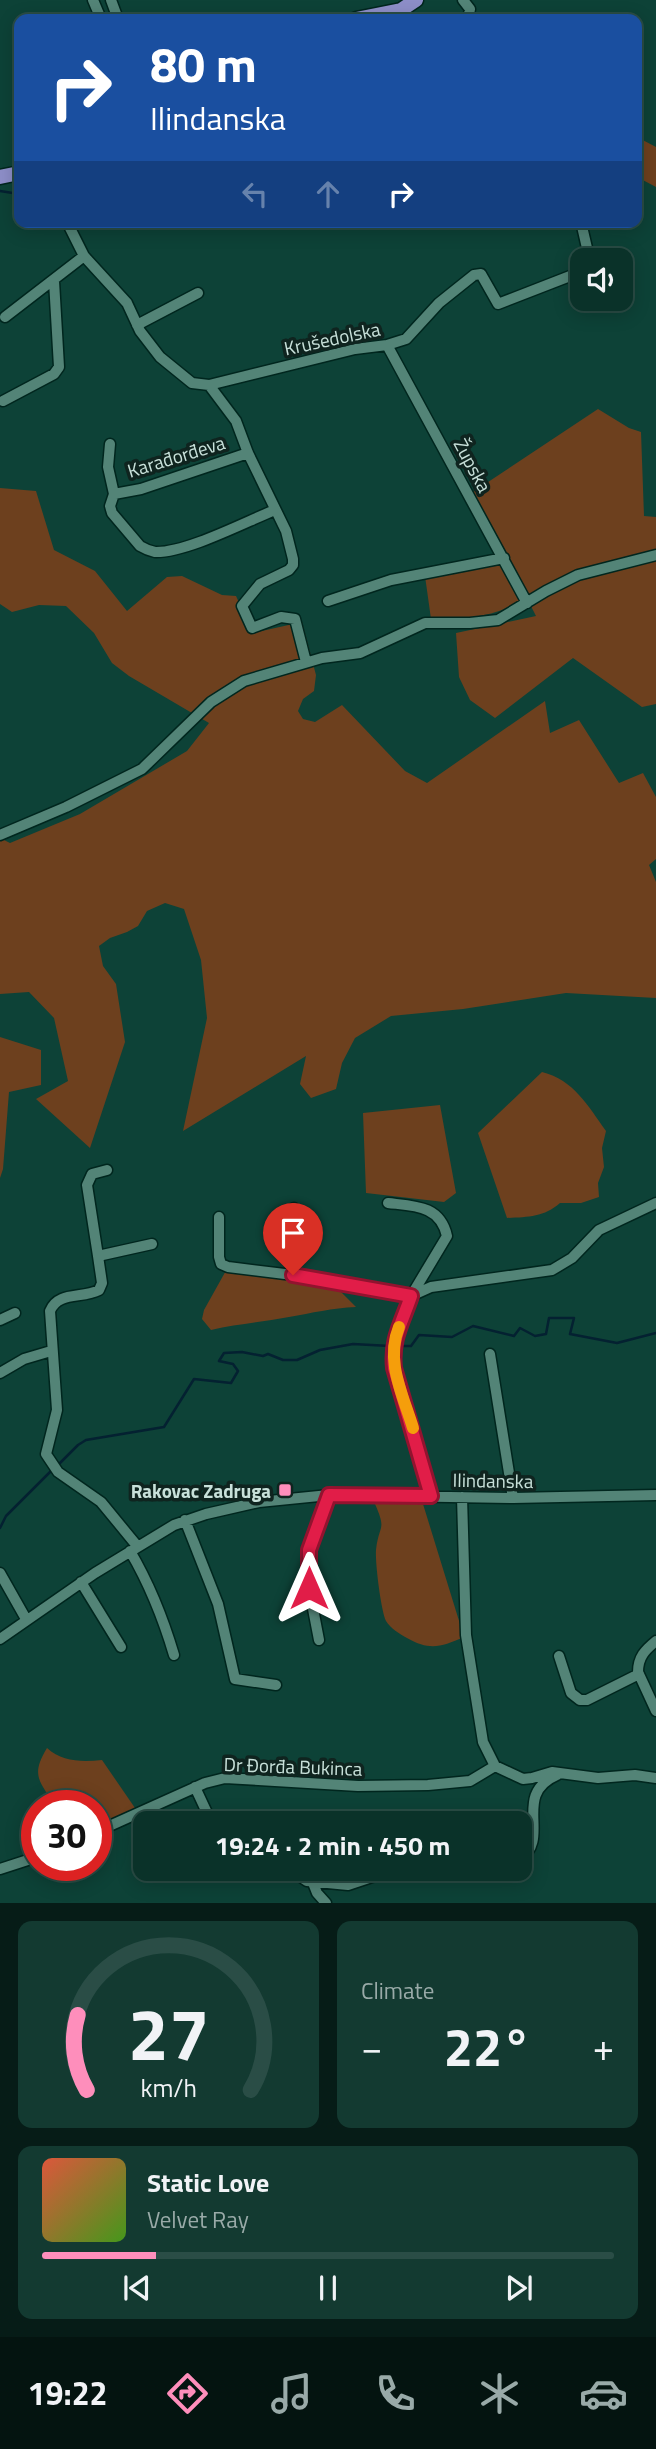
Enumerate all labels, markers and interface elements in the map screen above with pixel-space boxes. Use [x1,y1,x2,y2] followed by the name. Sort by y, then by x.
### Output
[150,26,257,101] text: 80 m
[35,42,126,133] icon: right
[150,94,286,142] text: Ilindanska
[236,175,274,213] icon: left
[309,175,347,213] icon: ahead
[382,175,420,213] icon: right
[570,248,633,311] map controls
[570,248,633,311] button: sound
[281,314,383,362] street label: Krušedolska
[124,427,229,485] street label: Karađorđeva
[447,433,500,498] street label: Župska
[263,1203,323,1275] pin
[274,1214,312,1252] icon: arrive
[452,1465,534,1495] street label: Ilindanska
[131,1476,271,1505] place label: Rakovac Zadruga
[277,1482,293,1498] marker: Rakovac Zadruga
[272,1551,346,1625] position arrow
[223,1749,363,1783] street label: Dr Đorđa Bukinca
[21,1790,112,1881] speed limit sign: 30
[215,1826,450,1865] text: 19:24 · 2 min · 450 m
[361,1973,434,2008] text: Climate
[128,1979,209,2089] text: 27
[444,2007,531,2086] text: 22°
[361,2018,382,2076] text: −
[593,2018,614,2076] text: +
[140,2069,197,2107] text: km/h
[147,2163,269,2202] text: Static Love
[147,2202,249,2237] text: Velvet Ray
[118,2269,156,2307] icon: previous
[309,2269,347,2307] icon: pause
[500,2269,538,2307] icon: next
[28,2369,107,2417] text: 19:22
[163,2369,212,2418] icon: directions
[267,2369,316,2418] icon: music
[371,2369,420,2418] icon: phone
[475,2369,524,2418] icon: climate
[579,2369,628,2418] icon: car

